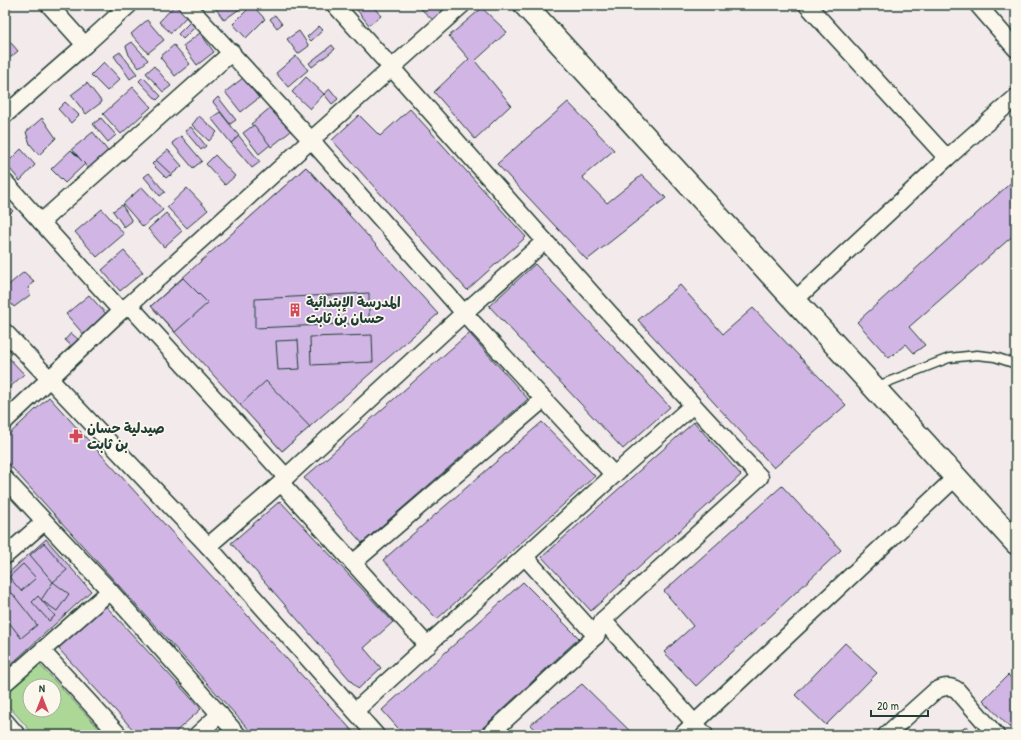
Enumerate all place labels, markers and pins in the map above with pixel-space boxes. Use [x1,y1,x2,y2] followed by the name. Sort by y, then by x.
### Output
[306,292,401,327] place label: المدرسة الإبتدائية حسان بن ثابت
[287,302,303,318] building icon: المدرسة الإبتدائية حسان بن ثابت
[87,418,165,453] place label: صيدلية حسان بن ثابت
[68,428,84,444] pharmacy icon: صيدلية حسان بن ثابت

